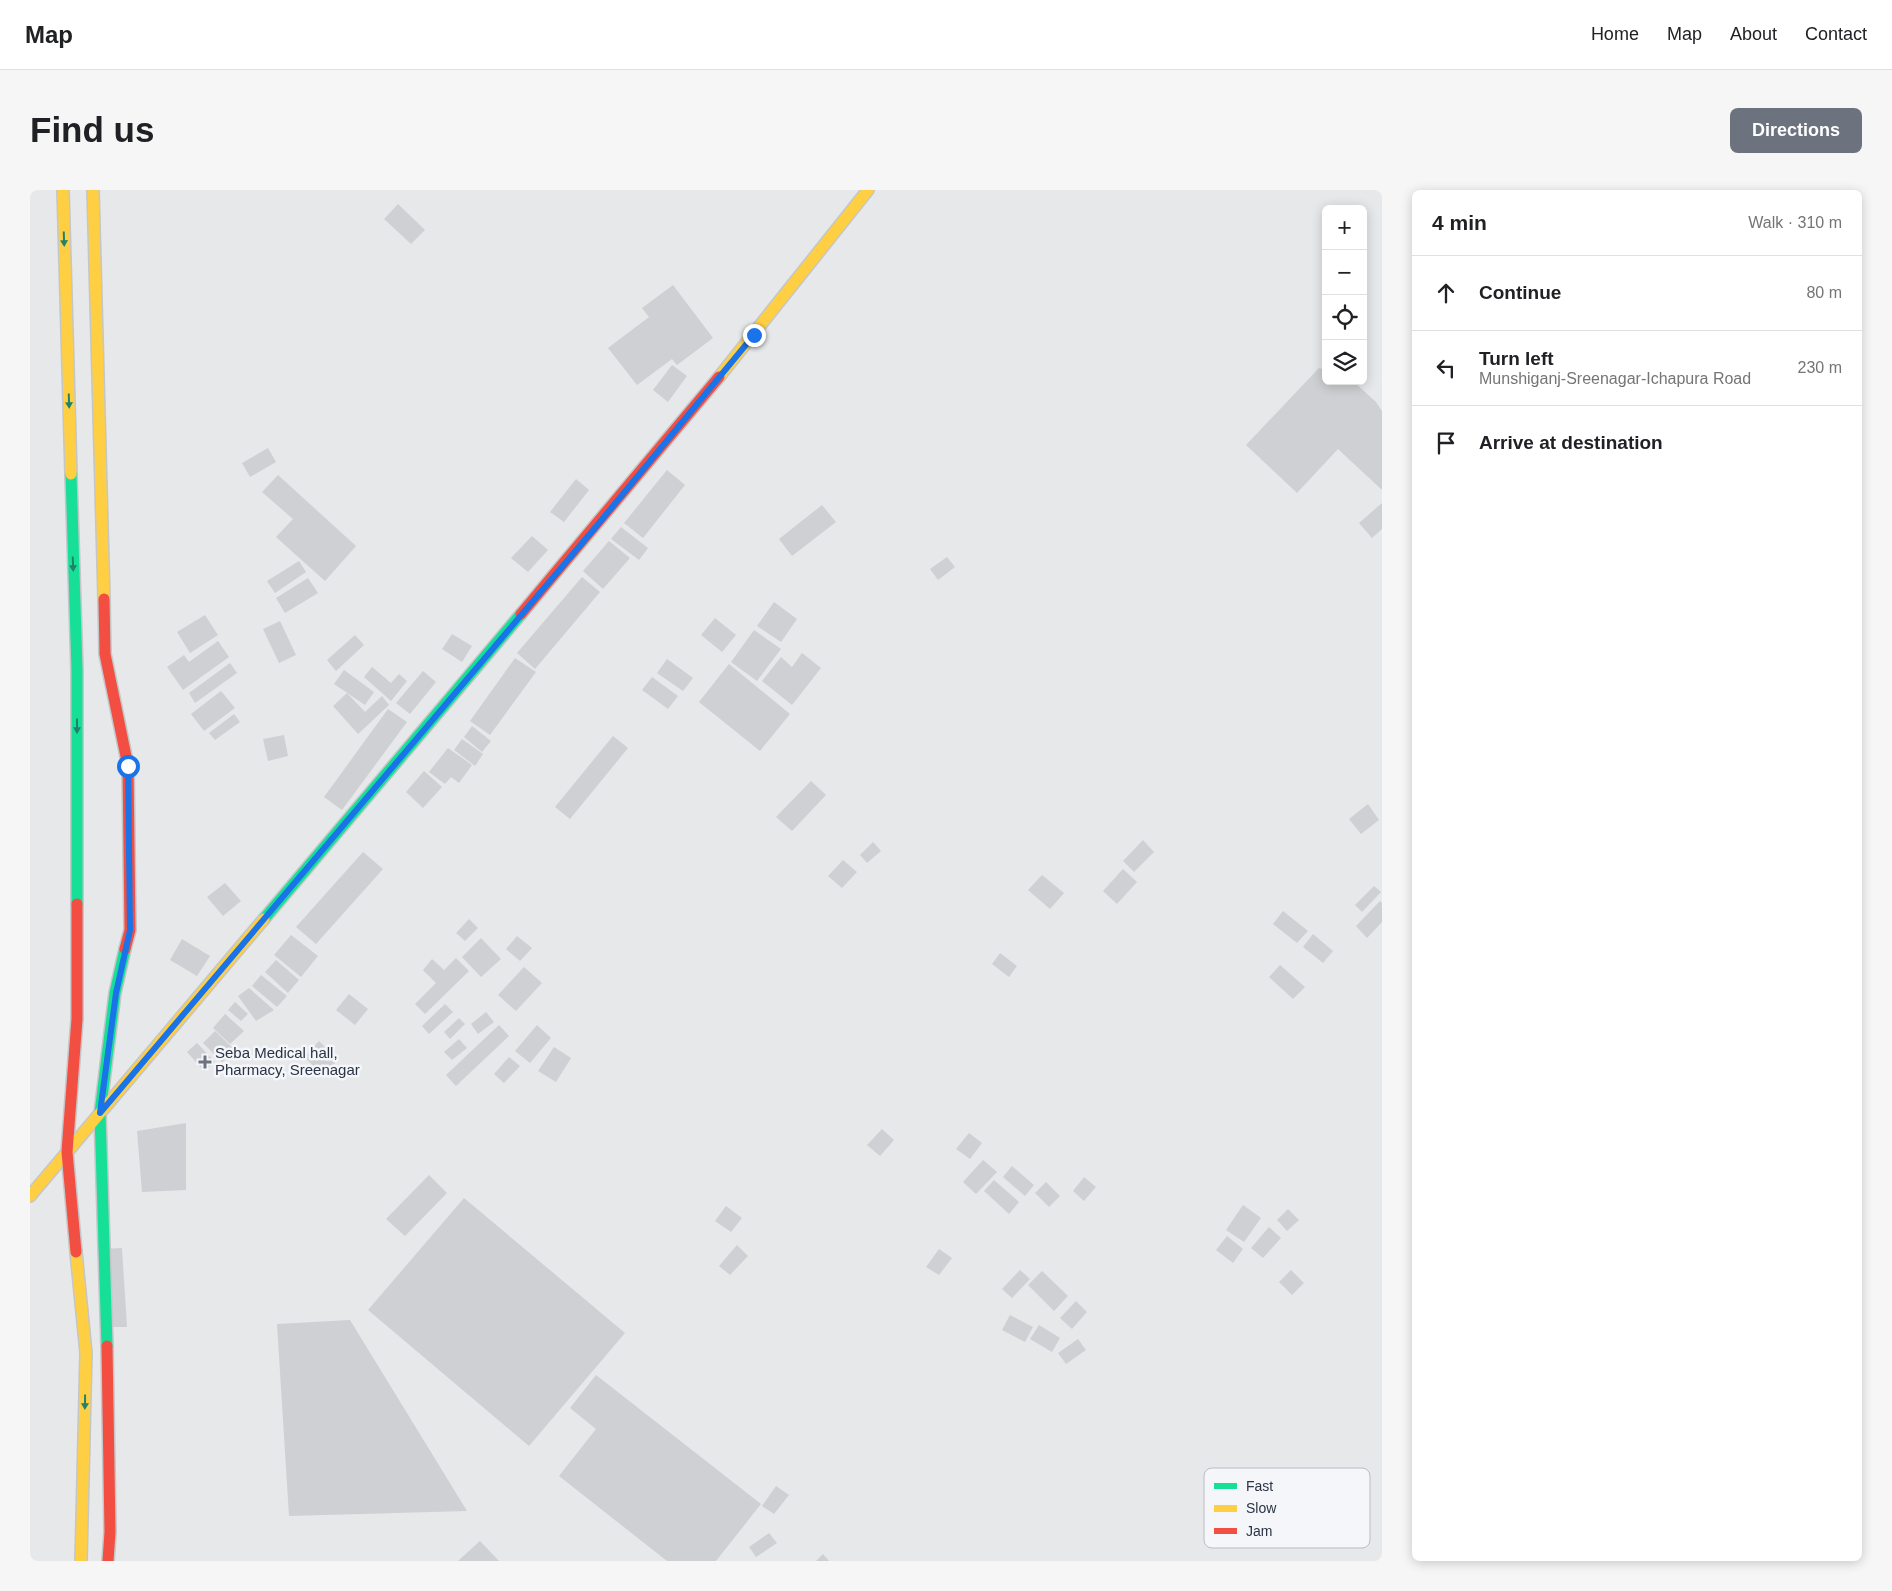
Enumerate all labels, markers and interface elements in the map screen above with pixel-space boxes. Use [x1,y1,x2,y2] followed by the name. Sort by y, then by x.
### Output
[25,21,73,48] text: Map
[1591,24,1639,44] text: Home
[1667,24,1702,44] text: Map
[1730,24,1777,44] text: About
[1805,24,1867,44] text: Contact
[1730,108,1862,153] button: Directions
[30,110,154,149] text: Find us
[1322,205,1367,385] map controls
[1322,205,1367,250] button: +
[1432,211,1487,234] text: 4 min
[1748,214,1842,231] text: Walk · 310 m
[60,231,68,247] one-way arrow
[1322,250,1367,295] button: −
[1432,279,1460,307] icon: ahead
[1479,282,1561,303] text: Continue
[1806,284,1842,301] text: 80 m
[1322,295,1367,340] button: locate
[743,324,766,347] route end
[1322,340,1367,385] button: layers
[1479,348,1554,369] text: Turn left
[1432,354,1460,382] icon: left
[1798,359,1842,376] text: 230 m
[1479,370,1751,387] text: Munshiganj-Sreenagar-Ichapura Road
[65,393,73,409] one-way arrow
[1432,429,1460,457] icon: arrive
[1479,432,1663,453] text: Arrive at destination
[70,556,78,572] one-way arrow
[73,718,81,734] one-way arrow
[117,755,140,778] route start
[215,1044,360,1078] place label: Seba Medical hall, Pharmacy, Sreenagar
[199,1056,211,1068] marker: Seba Medical hall, Pharmacy, Sreenagar
[81,1394,89,1410] one-way arrow
[1204,1468,1370,1548] legend
[1246,1478,1273,1494] text: Fast
[1246,1500,1277,1516] text: Slow
[1246,1523,1272,1539] text: Jam

